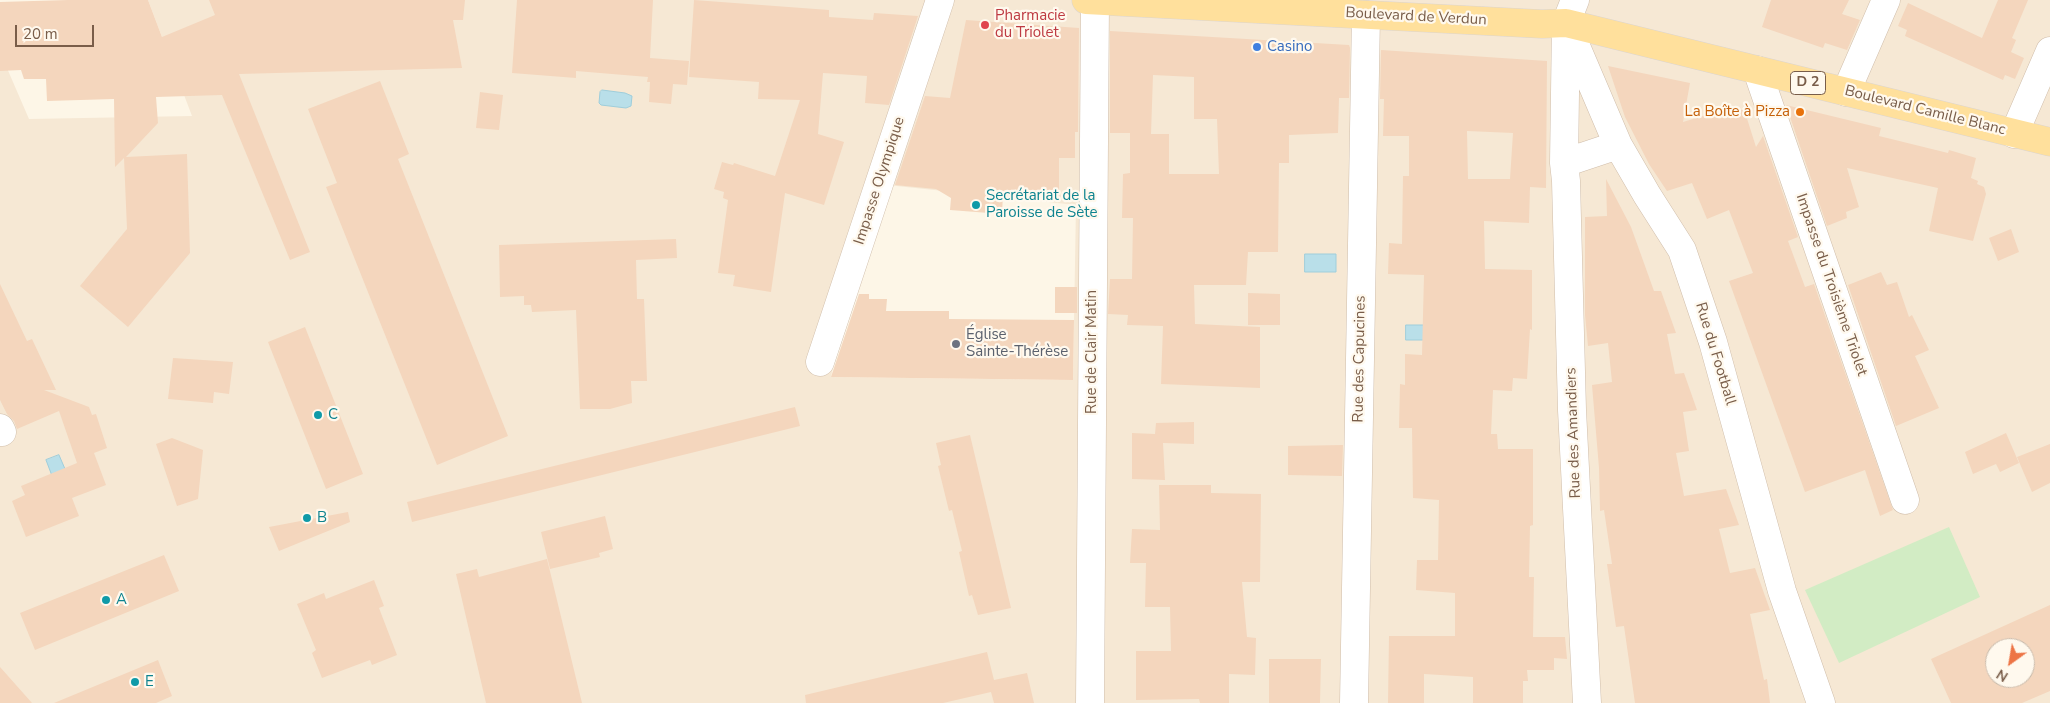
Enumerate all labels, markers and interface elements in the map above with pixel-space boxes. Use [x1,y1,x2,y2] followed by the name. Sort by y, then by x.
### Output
[1345,4,1487,30] street label: Boulevard de Verdun
[995,7,1066,42] place label: Pharmacie du Triolet
[18,15,96,47] scale bar
[979,19,991,31] marker: Pharmacie du Triolet
[23,24,58,44] text: 20 m
[1267,38,1312,56] place label: Casino
[1251,41,1263,53] marker: Casino
[1790,72,1826,95] road number: D 2
[1843,82,2007,140] street label: Boulevard Camille Blanc
[1685,103,1790,121] place label: La Boîte à Pizza
[1794,106,1806,118] marker: La Boîte à Pizza
[851,115,909,247] street label: Impasse Olympique
[986,187,1097,222] place label: Secrétariat de la Paroisse de Sète
[1791,191,1871,379] street label: Impasse du Troisième Triolet
[970,199,982,211] marker: Secrétariat de la Paroisse de Sète
[1083,290,1101,414] street label: Rue de Clair Matin
[1350,295,1370,423] street label: Rue des Capucines
[1691,300,1739,408] street label: Rue du Football
[966,326,1068,361] place label: Église Sainte-Thérèse
[950,338,962,350] marker: Église Sainte-Thérèse
[1563,367,1585,499] street label: Rue des Amandiers
[328,406,338,424] place label: C
[312,409,324,421] marker: C
[317,509,327,527] place label: B
[301,512,313,524] marker: B
[116,591,127,609] place label: A
[100,594,112,606] marker: A
[1985,638,2035,688] north arrow
[1993,664,2012,686] text: N
[145,673,154,691] place label: E
[129,676,141,688] marker: E

